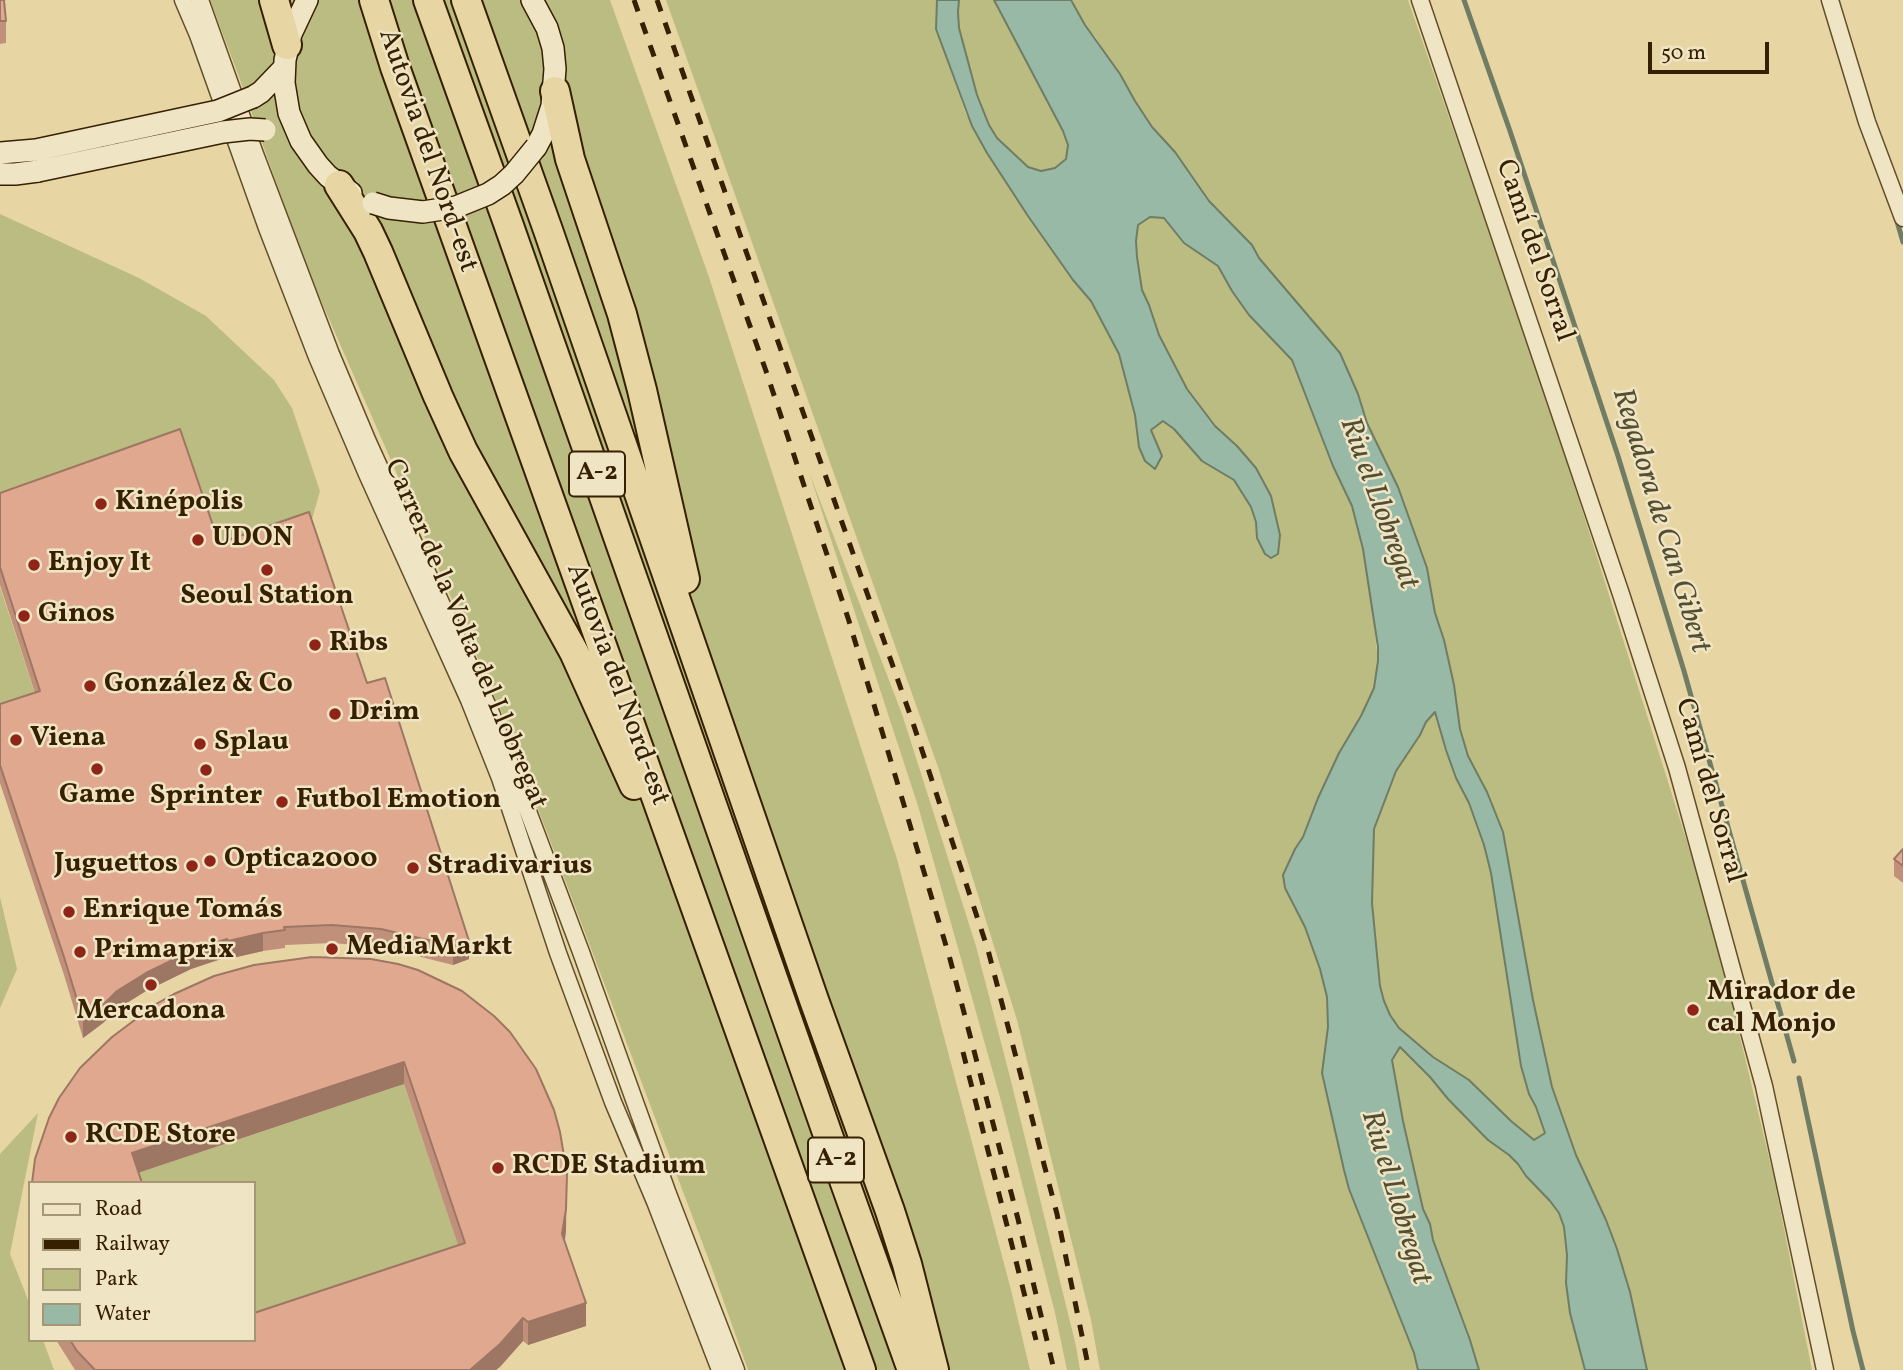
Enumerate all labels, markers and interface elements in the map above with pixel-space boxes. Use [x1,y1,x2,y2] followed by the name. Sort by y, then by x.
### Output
[369,25,483,277] street label: Autovia del Nord-est
[1651,28,1772,72] scale bar
[1661,39,1706,68] text: 50 m
[1486,156,1580,346] street label: Camí del Sorral
[1602,384,1716,658] water label: Regadora de Can Gibert
[1329,413,1425,595] water label: Riu el Llobregat
[569,452,625,496] road number: A-2
[375,455,553,815] street label: Carrer de la Volta del Llobregat
[115,487,243,521] place label: Kinépolis
[93,496,109,512] marker: Kinépolis
[212,523,293,557] place label: UDON
[190,532,206,548] marker: UDON
[48,548,151,582] place label: Enjoy It
[26,557,42,573] marker: Enjoy It
[557,559,675,811] street label: Autovia del Nord-est
[259,562,275,578] marker: Seoul Station
[180,581,354,615] place label: Seoul Station
[38,599,115,633] place label: Ginos
[16,608,32,624] marker: Ginos
[329,628,388,662] place label: Ribs
[307,637,323,653] marker: Ribs
[104,669,293,703] place label: González & Co
[82,678,98,694] marker: González & Co
[1666,695,1750,887] street label: Camí del Sorral
[349,697,420,731] place label: Drim
[327,706,343,722] marker: Drim
[30,723,106,757] place label: Viena
[214,727,289,761] place label: Splau
[8,732,24,748] marker: Viena
[192,736,208,752] marker: Splau
[89,761,105,777] marker: Game
[198,762,214,778] marker: Sprinter
[59,780,135,814] place label: Game
[150,781,262,815] place label: Sprinter
[296,785,501,819] place label: Futbol Emotion
[274,794,290,810] marker: Futbol Emotion
[224,844,378,878] place label: Optica2000
[54,849,178,883] place label: Juguettos
[427,851,592,885] place label: Stradivarius
[202,853,218,869] marker: Optica2000
[184,858,200,874] marker: Juguettos
[405,860,421,876] marker: Stradivarius
[83,895,283,929] place label: Enrique Tomás
[61,904,77,920] marker: Enrique Tomás
[346,932,512,966] place label: MediaMarkt
[94,935,234,969] place label: Primaprix
[324,941,340,957] marker: MediaMarkt
[72,944,88,960] marker: Primaprix
[143,977,159,993] marker: Mercadona
[1707,977,1856,1043] place label: Mirador de cal Monjo
[76,996,226,1030] place label: Mercadona
[1685,1002,1701,1018] marker: Mirador de cal Monjo
[1350,1107,1438,1289] water label: Riu el Llobregat
[85,1120,236,1154] place label: RCDE Store
[63,1129,79,1145] marker: RCDE Store
[808,1138,864,1182] road number: A-2
[512,1151,706,1185] place label: RCDE Stadium
[490,1160,506,1176] marker: RCDE Stadium
[28,1181,256,1342] legend
[95,1195,142,1224] text: Road
[95,1230,170,1259] text: Railway
[95,1265,138,1294] text: Park
[95,1300,151,1329] text: Water

